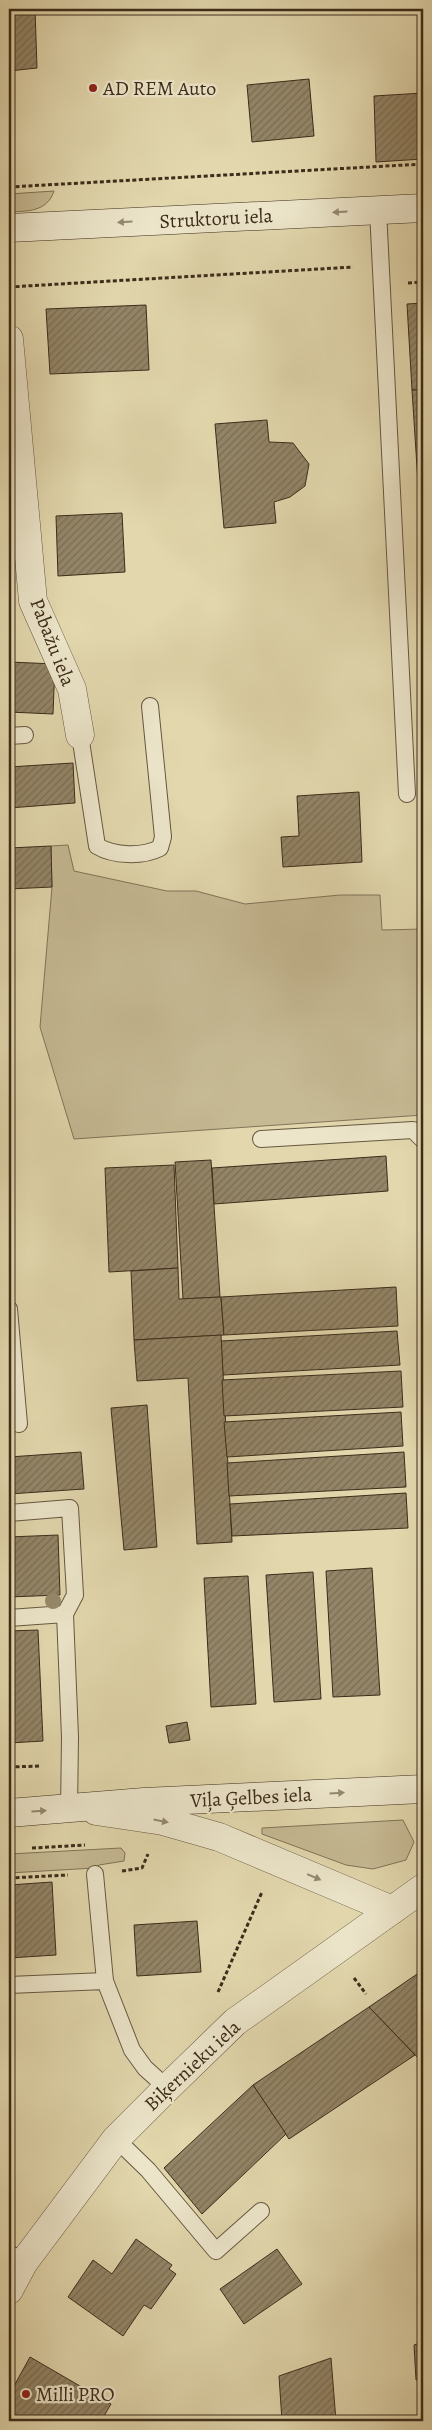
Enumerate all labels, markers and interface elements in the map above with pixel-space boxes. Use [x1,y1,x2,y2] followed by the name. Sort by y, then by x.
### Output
[102,75,216,102] place label: AD REM Auto
[87,82,99,94] marker: AD REM Auto
[159,202,274,235] street label: Struktoru iela
[331,208,347,216] one-way arrow
[117,219,133,227] one-way arrow
[23,594,82,691] street label: Pabažu iela
[188,1781,313,1814] street label: Viļa Ģelbes iela
[329,1788,345,1796] one-way arrow
[31,1807,47,1815] one-way arrow
[154,1817,169,1825] one-way arrow
[306,1873,321,1881] one-way arrow
[138,2013,247,2117] street label: Biķernieku iela
[36,2381,115,2408] place label: Milli PRO
[20,2388,32,2400] marker: Milli PRO

